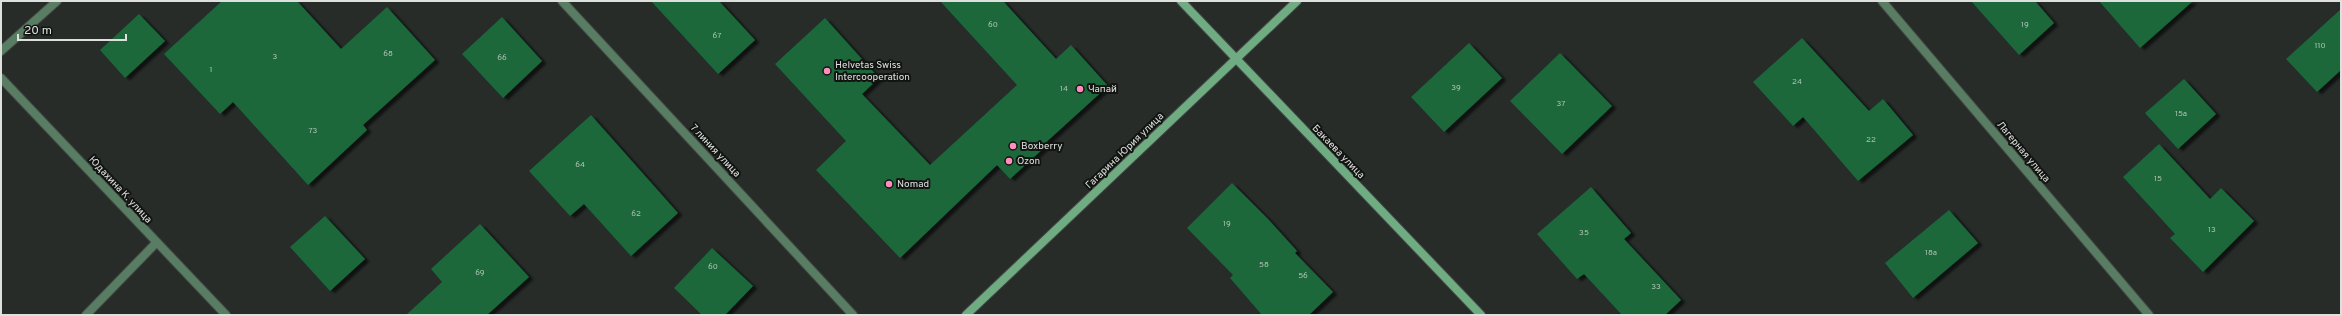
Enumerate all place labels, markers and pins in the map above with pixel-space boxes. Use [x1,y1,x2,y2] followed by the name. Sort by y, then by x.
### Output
[835,59,910,84] place label: Helvetas Swiss Intercooperation
[822,66,832,76] marker: Helvetas Swiss Intercooperation
[1088,83,1117,96] place label: Чапай
[1075,84,1085,94] marker: Чапай
[1021,140,1063,153] place label: Boxberry
[1008,141,1018,151] marker: Boxberry
[1017,155,1040,168] place label: Ozon
[1004,156,1014,166] marker: Ozon
[897,178,929,191] place label: Nomad
[884,179,894,189] marker: Nomad

